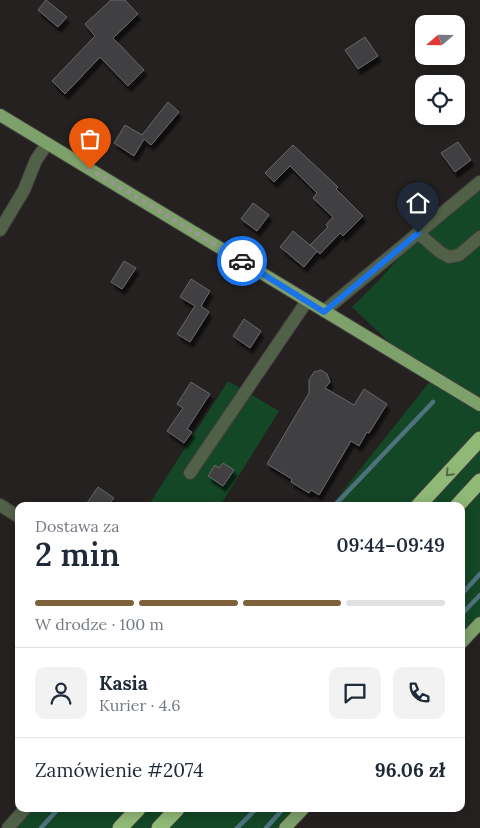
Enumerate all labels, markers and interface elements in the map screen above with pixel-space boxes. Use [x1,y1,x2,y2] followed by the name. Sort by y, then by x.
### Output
[415,15,465,65] north arrow
[415,15,465,125] map controls
[415,75,465,125] button: locate
[69,118,111,169] pin
[76,125,104,153] icon: bag
[397,182,439,233] pin
[404,189,432,217] icon: home
[217,236,267,286] courier
[228,247,256,275] icon: car
[446,467,455,476] one-way arrow
[35,516,119,536] text: Dostawa za
[337,533,445,557] text: 09:44–09:49
[35,534,120,575] text: 2 min
[35,614,164,634] text: W drodze · 100 m
[35,667,87,719] button: person
[329,667,381,719] button: chat
[393,667,445,719] button: phone
[99,671,148,695] text: Kasia
[99,695,180,715] text: Kurier · 4.6
[35,758,203,782] text: Zamówienie #2074
[375,758,445,782] text: 96.06 zł

